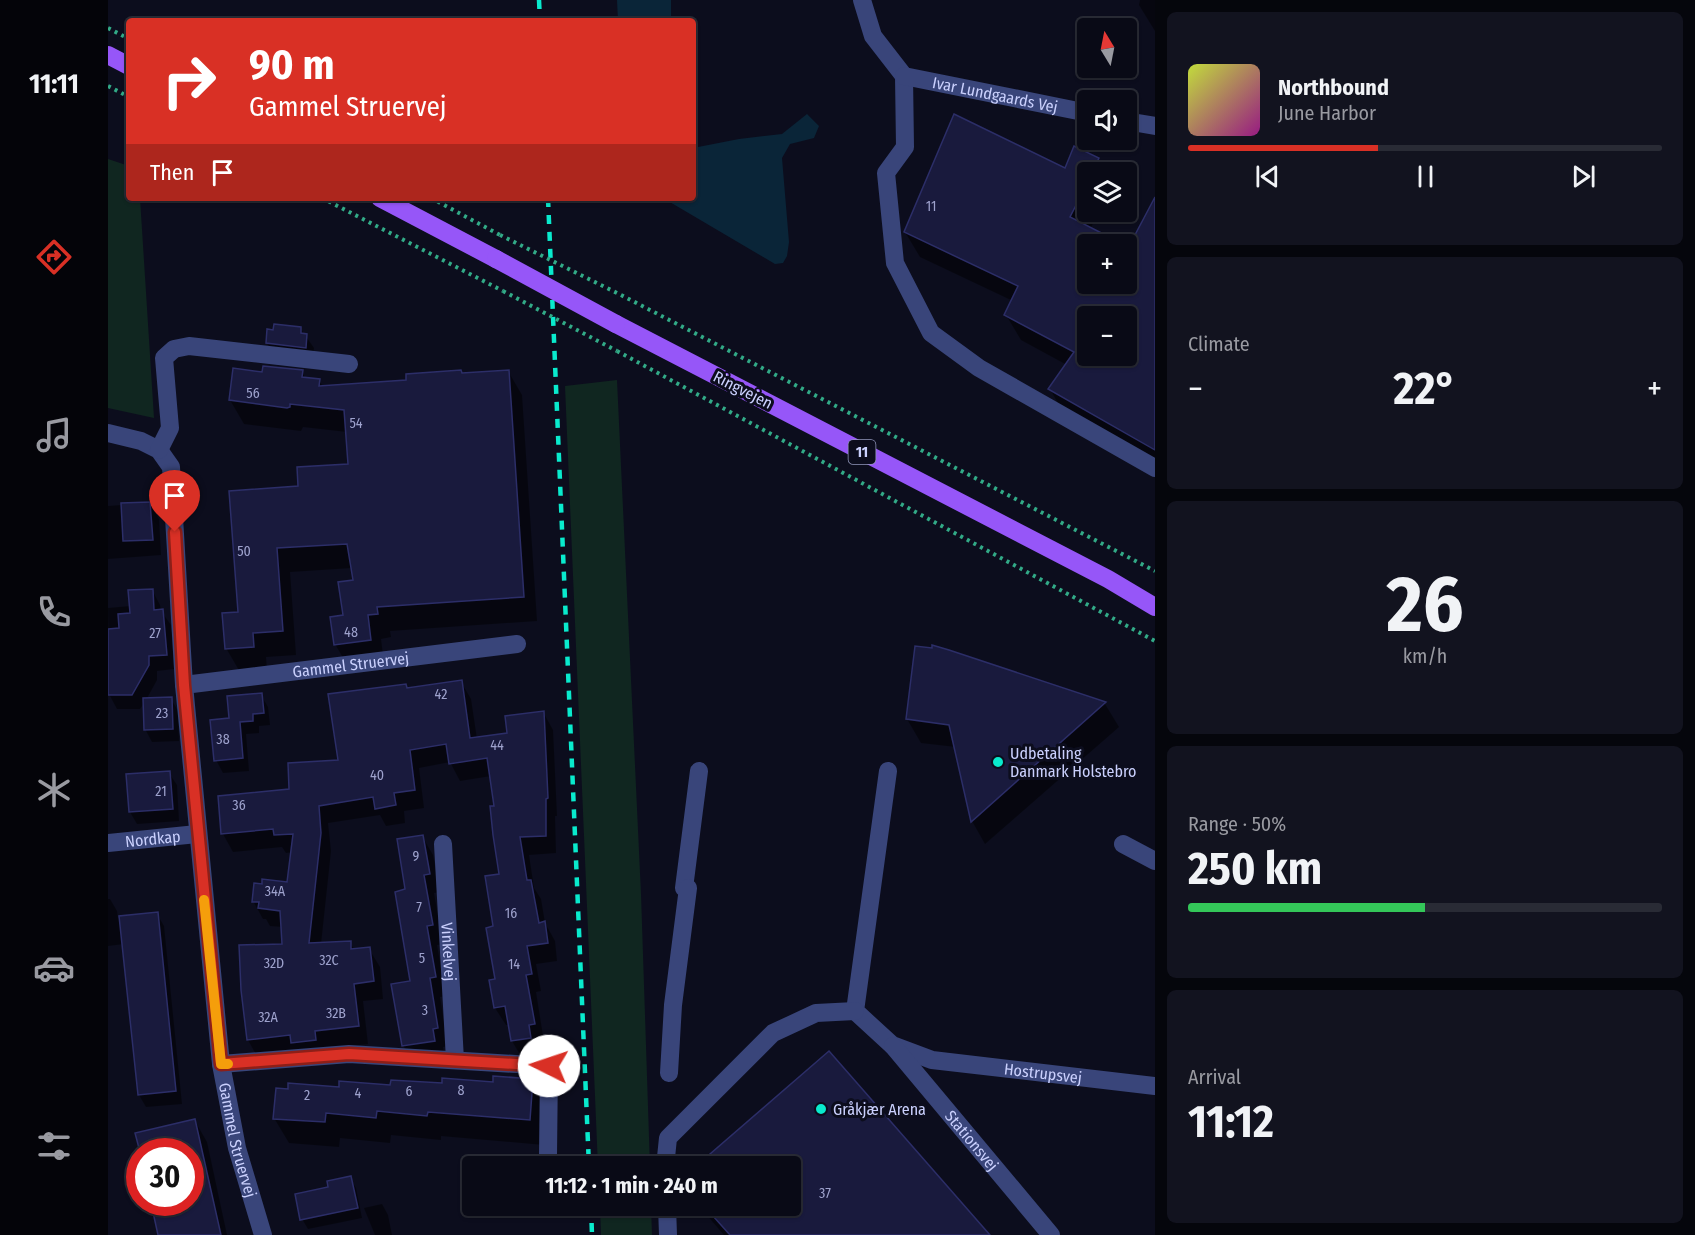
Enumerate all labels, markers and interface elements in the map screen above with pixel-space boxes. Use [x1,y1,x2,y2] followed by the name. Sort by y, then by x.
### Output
[1077,18,1137,78] north arrow
[1077,18,1137,366] map controls
[249,40,334,90] text: 90 m
[150,42,228,120] icon: right
[29,68,79,100] text: 11:11
[931,72,1060,116] street label: Ivar Lundgaards Vej
[1278,74,1389,101] text: Northbound
[1077,90,1137,150] button: sound
[249,91,447,123] text: Gammel Struervej
[1278,101,1376,125] text: June Harbor
[206,156,239,189] icon: arrive
[150,159,194,186] text: Then
[1251,160,1284,193] icon: previous
[1409,160,1442,193] icon: pause
[1567,160,1600,193] icon: next
[1077,162,1137,222] button: layers
[926,198,936,215] house number: 11
[1077,234,1137,294] button: +
[33,236,75,278] icon: directions
[1077,306,1137,366] button: −
[1188,332,1250,356] text: Climate
[1394,362,1456,416] text: 22°
[710,367,776,413] street label: Ringvejen
[1188,369,1203,409] text: −
[1647,369,1662,409] text: +
[246,385,260,402] house number: 56
[33,414,75,456] icon: music
[349,415,363,432] house number: 54
[848,440,876,464] road number: 11
[149,470,200,532] pin
[158,479,191,512] icon: arrive
[237,543,251,560] house number: 50
[1387,558,1463,652] text: 26
[33,591,75,633] icon: phone
[344,624,358,641] house number: 48
[149,625,161,642] house number: 27
[1403,644,1447,668] text: km/h
[291,648,410,681] street label: Gammel Struervej
[435,686,447,703] house number: 42
[156,705,168,722] house number: 23
[216,731,230,748] house number: 38
[490,737,504,754] house number: 44
[1010,744,1136,781] place label: Udbetaling Danmark Holstebro
[991,755,1005,769] marker: Udbetaling Danmark Holstebro
[370,767,384,784] house number: 40
[33,769,75,811] icon: climate
[155,783,167,800] house number: 21
[232,797,246,814] house number: 36
[1188,812,1286,836] text: Range · 50%
[124,826,181,851] street label: Nordkap
[1188,842,1322,896] text: 250 km
[413,848,420,865] house number: 9
[265,883,286,900] house number: 34A
[416,899,422,916] house number: 7
[505,905,517,922] house number: 16
[438,922,460,982] street label: Vinkelvej
[33,947,75,989] icon: car
[419,950,425,967] house number: 5
[319,952,339,969] house number: 32C
[264,955,284,972] house number: 32D
[508,956,520,973] house number: 14
[422,1002,428,1019] house number: 3
[326,1005,346,1022] house number: 32B
[258,1009,279,1026] house number: 32A
[517,1034,581,1098] position arrow
[1003,1059,1083,1087] street label: Hostrupsvej
[1188,1065,1241,1089] text: Arrival
[215,1081,261,1200] street label: Gammel Struervej
[458,1082,465,1099] house number: 8
[406,1083,413,1100] house number: 6
[355,1085,362,1102] house number: 4
[304,1087,310,1104] house number: 2
[1188,1095,1274,1149] text: 11:12
[833,1100,926,1119] place label: Gråkjær Arena
[814,1102,828,1116] marker: Gråkjær Arena
[941,1106,1002,1174] street label: Stationsvej
[33,1125,75,1167] icon: filters
[126,1138,204,1216] speed limit sign: 30
[545,1172,718,1199] text: 11:12 · 1 min · 240 m
[819,1185,831,1202] house number: 37

